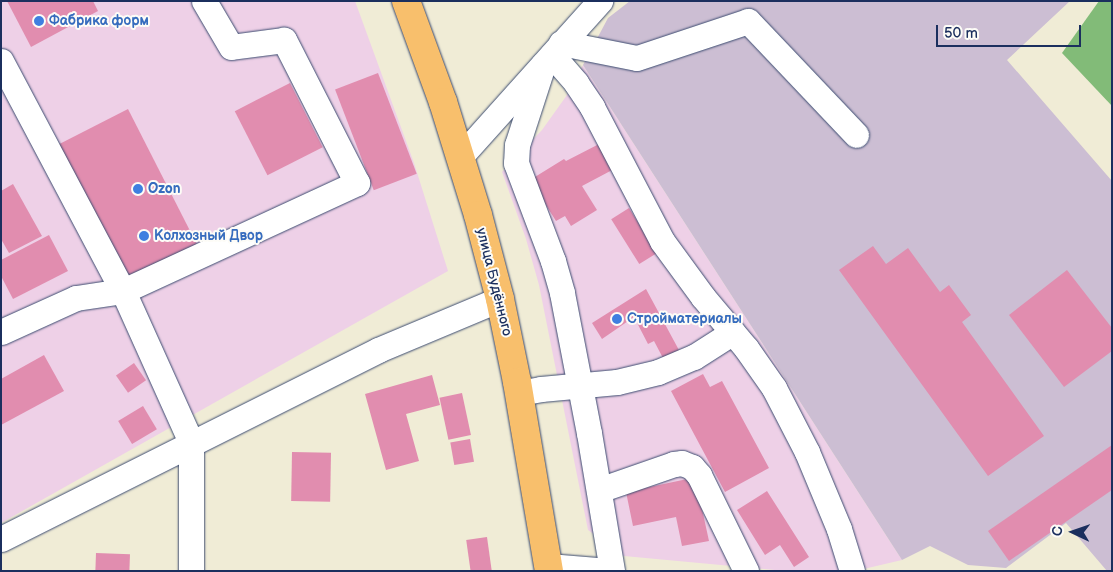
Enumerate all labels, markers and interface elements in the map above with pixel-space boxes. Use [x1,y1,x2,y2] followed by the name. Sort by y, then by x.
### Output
[49,13,149,29] place label: Фабрика форм
[33,15,45,27] marker: Фабрика форм
[938,15,1083,47] scale bar
[944,24,978,43] text: 50 m
[148,181,181,197] place label: Ozon
[132,183,144,195] marker: Ozon
[472,226,516,338] street label: улица Будённого
[154,228,263,244] place label: Колхозный Двор
[138,230,150,242] marker: Колхозный Двор
[627,311,742,327] place label: Стройматериалы
[611,313,623,325] marker: Стройматериалы
[1048,507,1098,557] north arrow
[1049,526,1066,537] text: С

